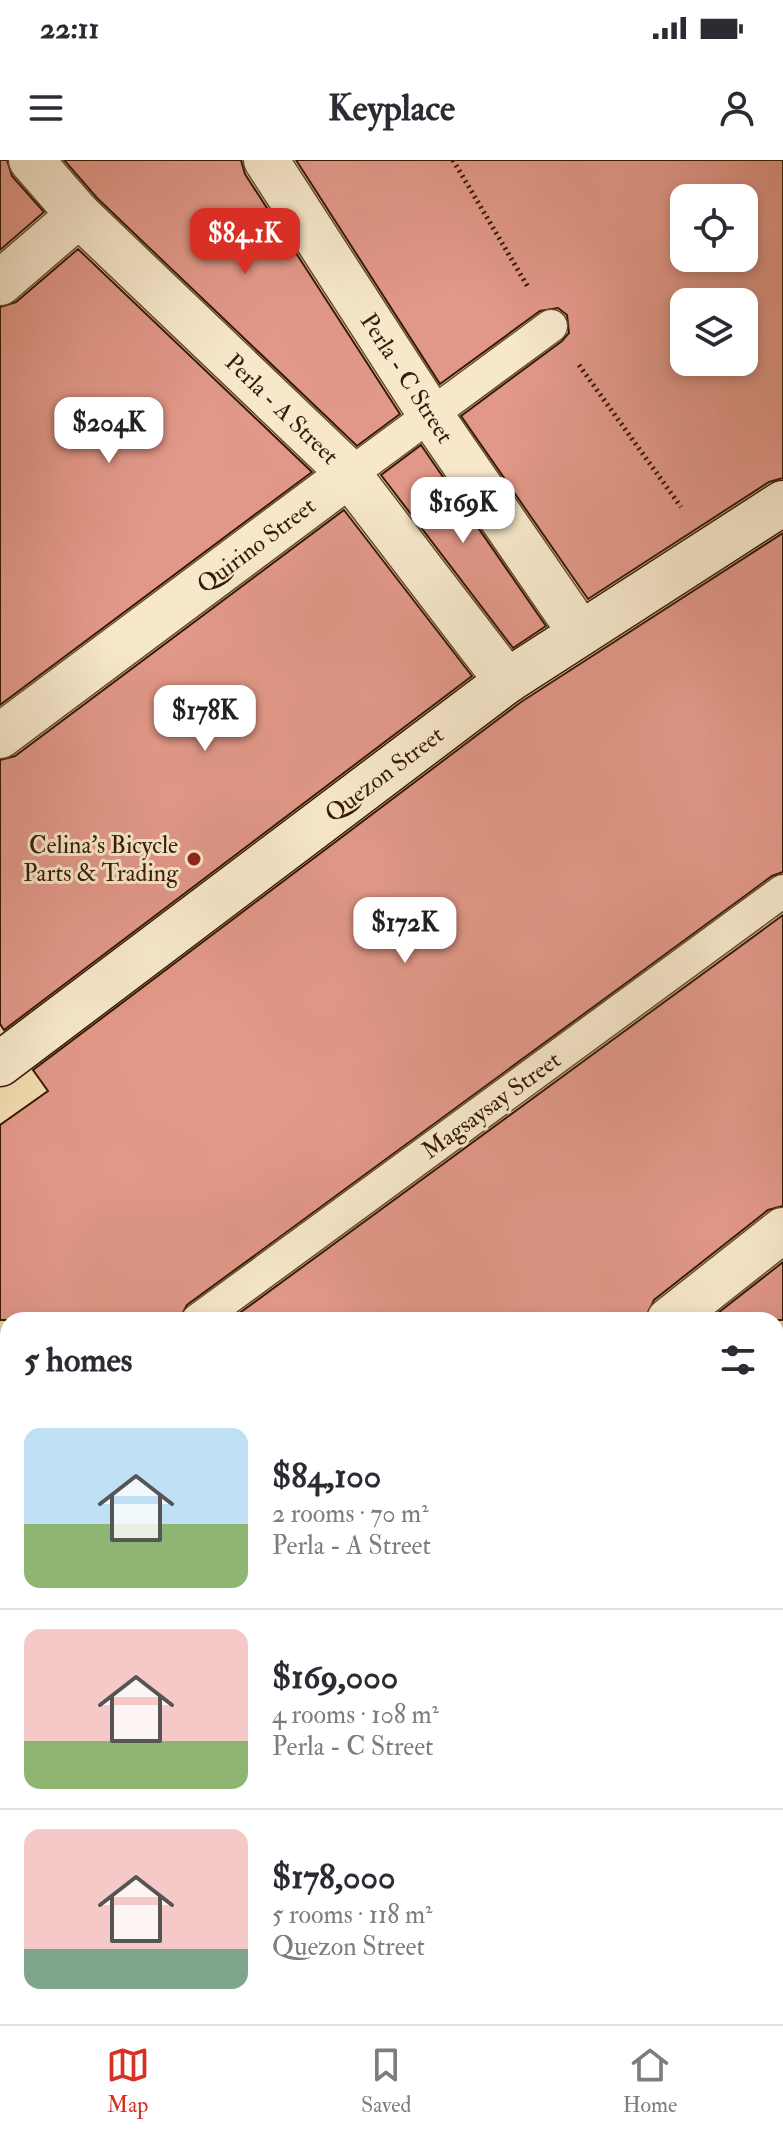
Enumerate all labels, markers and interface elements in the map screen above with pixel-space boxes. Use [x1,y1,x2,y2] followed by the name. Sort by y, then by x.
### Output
[40,10,99,47] text: 22:11
[24,86,68,130] icon: menu
[328,86,455,131] text: Keyplace
[715,86,759,130] icon: person
[670,184,758,376] map controls
[670,184,758,272] button: locate
[180,208,310,276] pin: $84.1K
[208,218,282,250] text: $84.1K
[670,288,758,376] button: layers
[353,307,460,449] street label: Perla - C Street
[218,347,345,472] street label: Perla - A Street
[53,397,165,465] pin: $204K
[72,407,146,439] text: $204K
[407,477,519,545] pin: $169K
[429,487,497,519] text: $169K
[191,490,322,600] street label: Quirino Street
[149,685,261,753] pin: $178K
[172,695,238,727] text: $178K
[319,719,450,829] street label: Quezon Street
[23,830,179,889] place label: Celina's Bicycle Parts & Trading
[185,850,203,868] marker: Celina's Bicycle Parts & Trading
[349,897,461,965] pin: $172K
[371,907,439,939] text: $172K
[416,1044,567,1166] street label: Magsaysay Street
[716,1338,760,1382] icon: filters
[24,1339,132,1382] text: 5 homes
[272,1455,381,1498] text: $84,100
[88,1460,184,1556] icon: home
[272,1498,429,1530] text: 2 rooms · 70 m²
[272,1530,431,1562] text: Perla - A Street
[272,1656,398,1699] text: $169,000
[88,1661,184,1757] icon: home
[272,1699,439,1731] text: 4 rooms · 108 m²
[272,1731,433,1763] text: Perla - C Street
[272,1856,395,1899] text: $178,000
[88,1861,184,1957] icon: home
[272,1899,432,1931] text: 5 rooms · 118 m²
[272,1931,425,1963] text: Quezon Street
[106,2043,150,2119] tab: Map
[361,2043,411,2119] tab: Saved
[623,2043,677,2119] tab: Home

